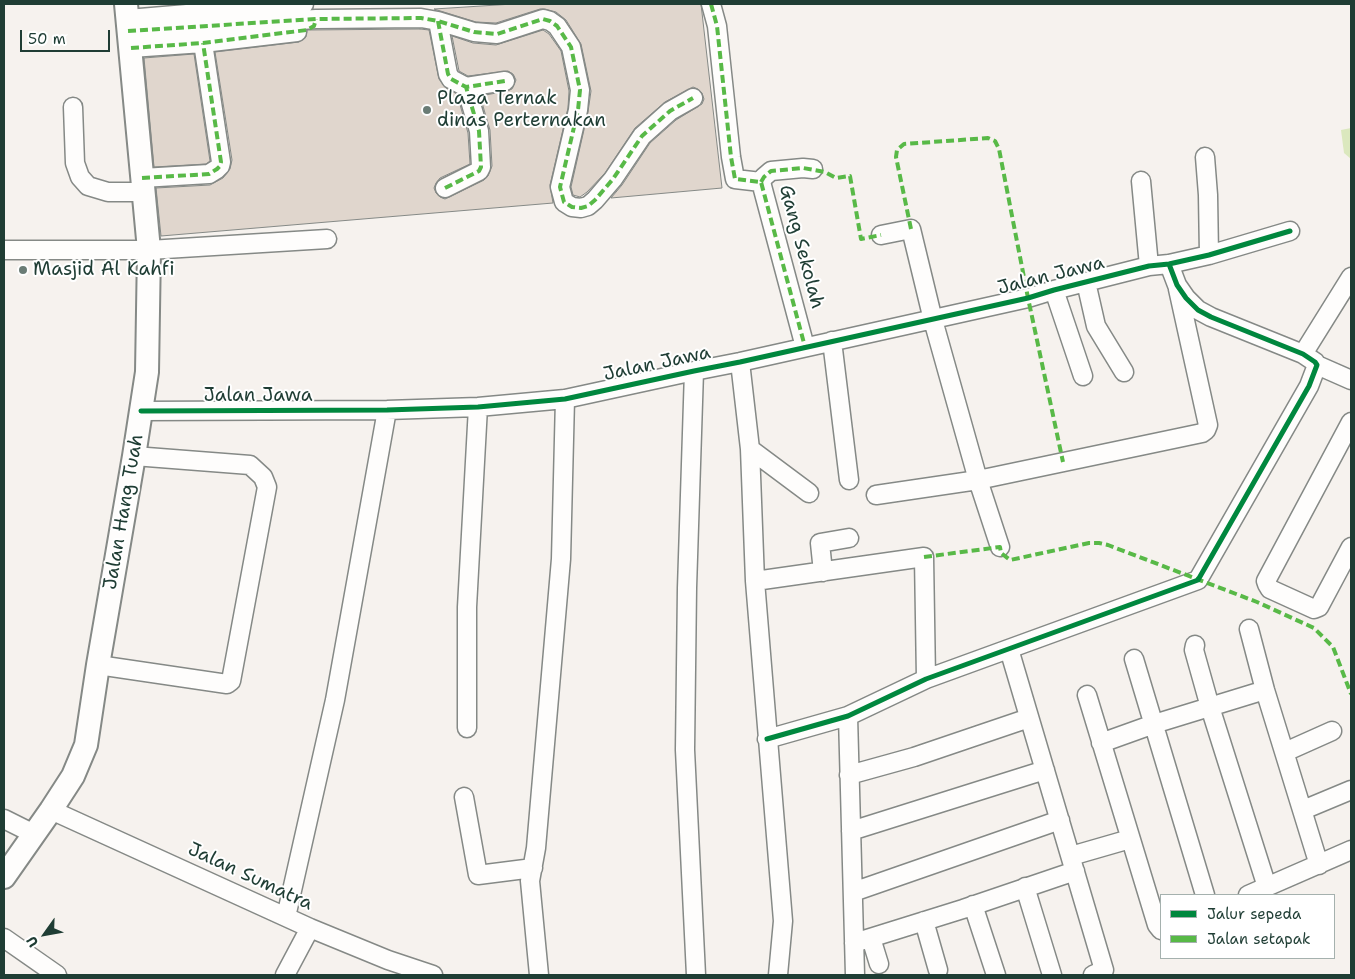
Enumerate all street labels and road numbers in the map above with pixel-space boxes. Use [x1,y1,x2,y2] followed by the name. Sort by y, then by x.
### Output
[774,183,828,311] street label: Gang Sekolah
[995,252,1107,300] street label: Jalan Jawa
[601,342,713,386] street label: Jalan Jawa
[203,385,313,407] street label: Jalan Jawa
[99,432,149,592] street label: Jalan Hang Tuah
[184,838,316,916] street label: Jalan Sumatra

